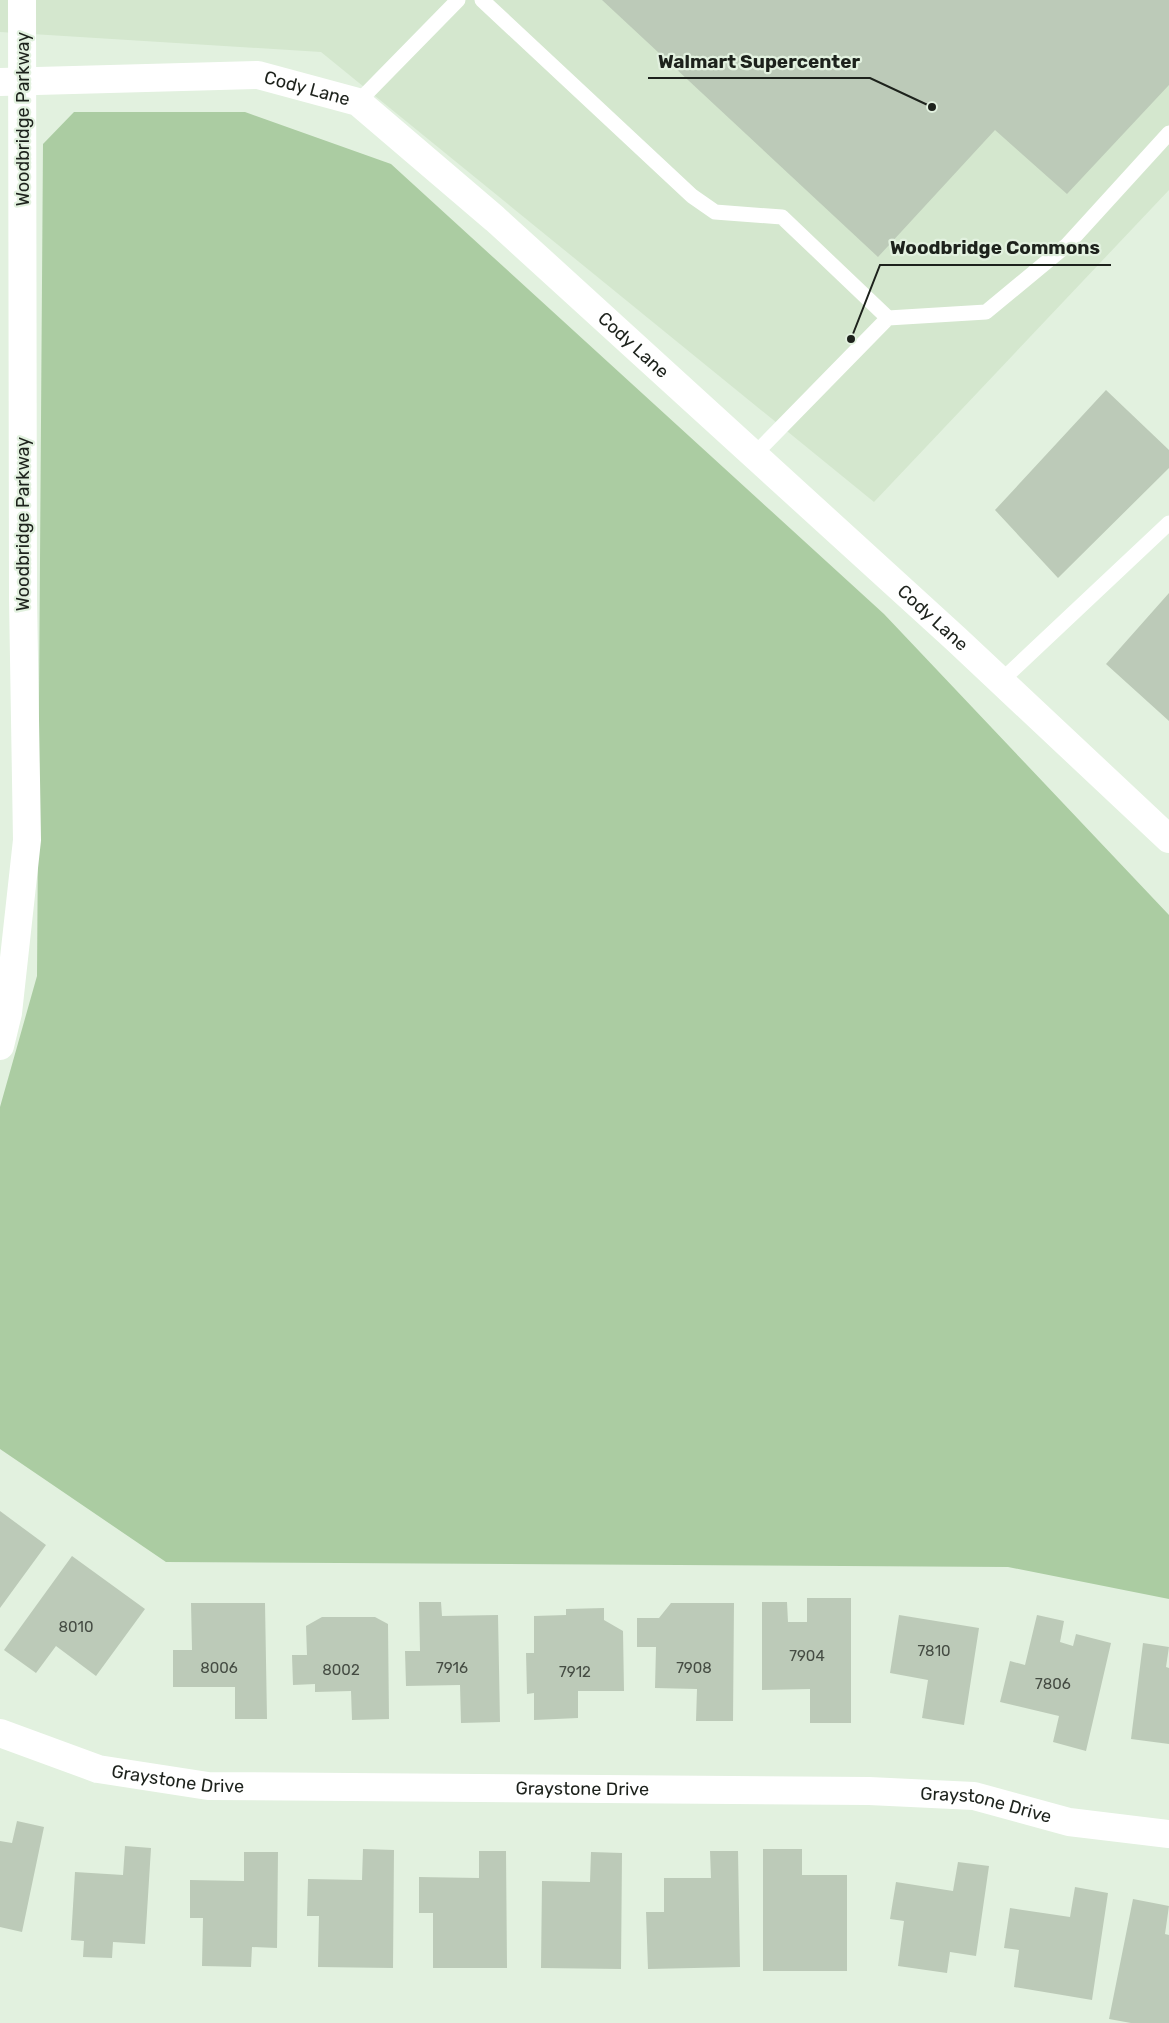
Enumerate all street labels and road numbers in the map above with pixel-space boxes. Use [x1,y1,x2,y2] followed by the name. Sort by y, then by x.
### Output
[12,32,34,206] street label: Woodbridge Parkway
[262,66,353,110] street label: Cody Lane
[593,307,673,383] street label: Cody Lane
[12,437,34,611] street label: Woodbridge Parkway
[893,580,973,656] street label: Cody Lane
[110,1760,244,1798] street label: Graystone Drive
[515,1777,649,1800] street label: Graystone Drive
[920,1782,1054,1828] street label: Graystone Drive

